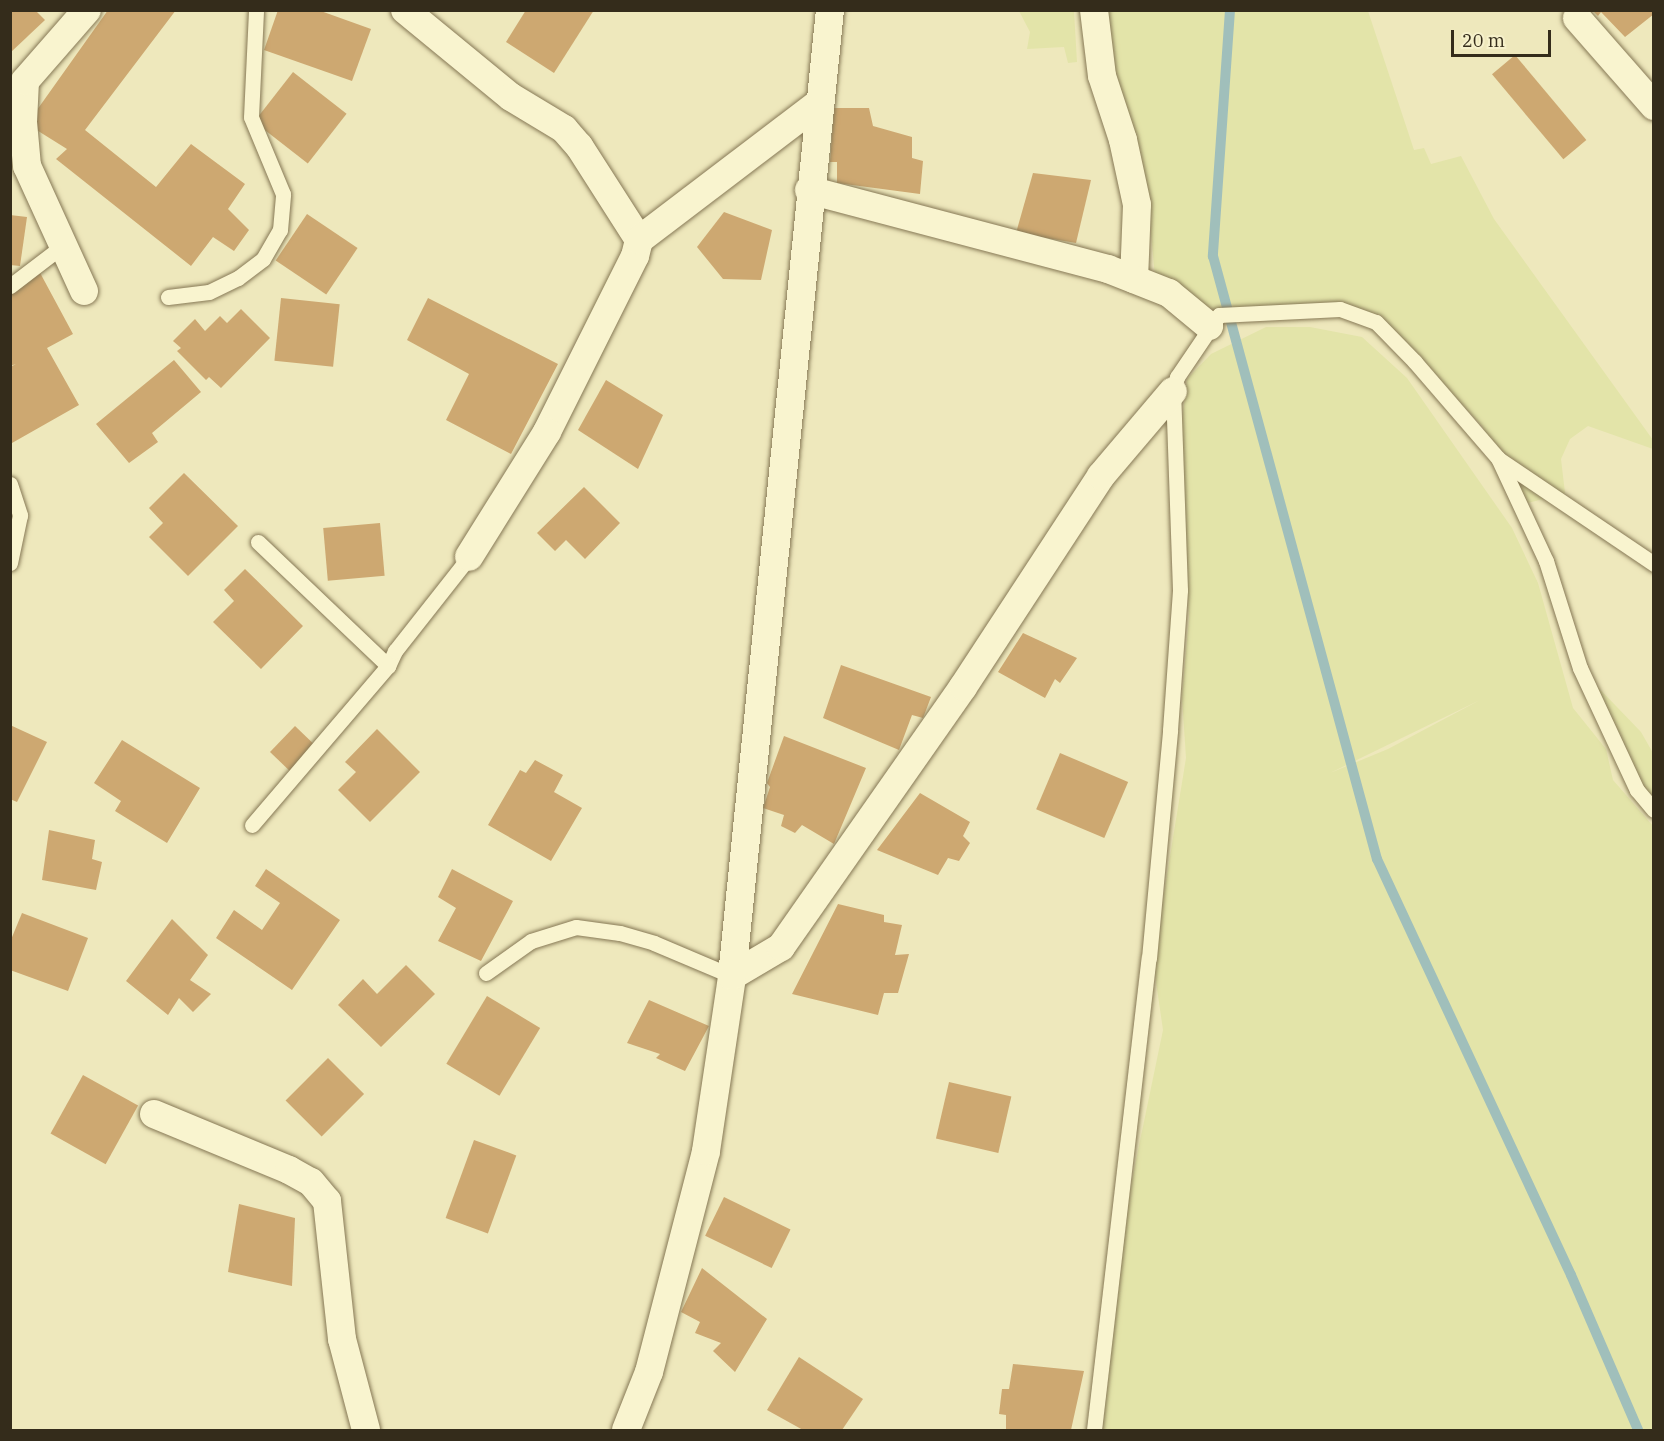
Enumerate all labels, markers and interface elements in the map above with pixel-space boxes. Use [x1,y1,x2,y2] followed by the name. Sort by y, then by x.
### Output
[1454,18,1554,56] scale bar
[1462,29,1505,52] text: 20 m

